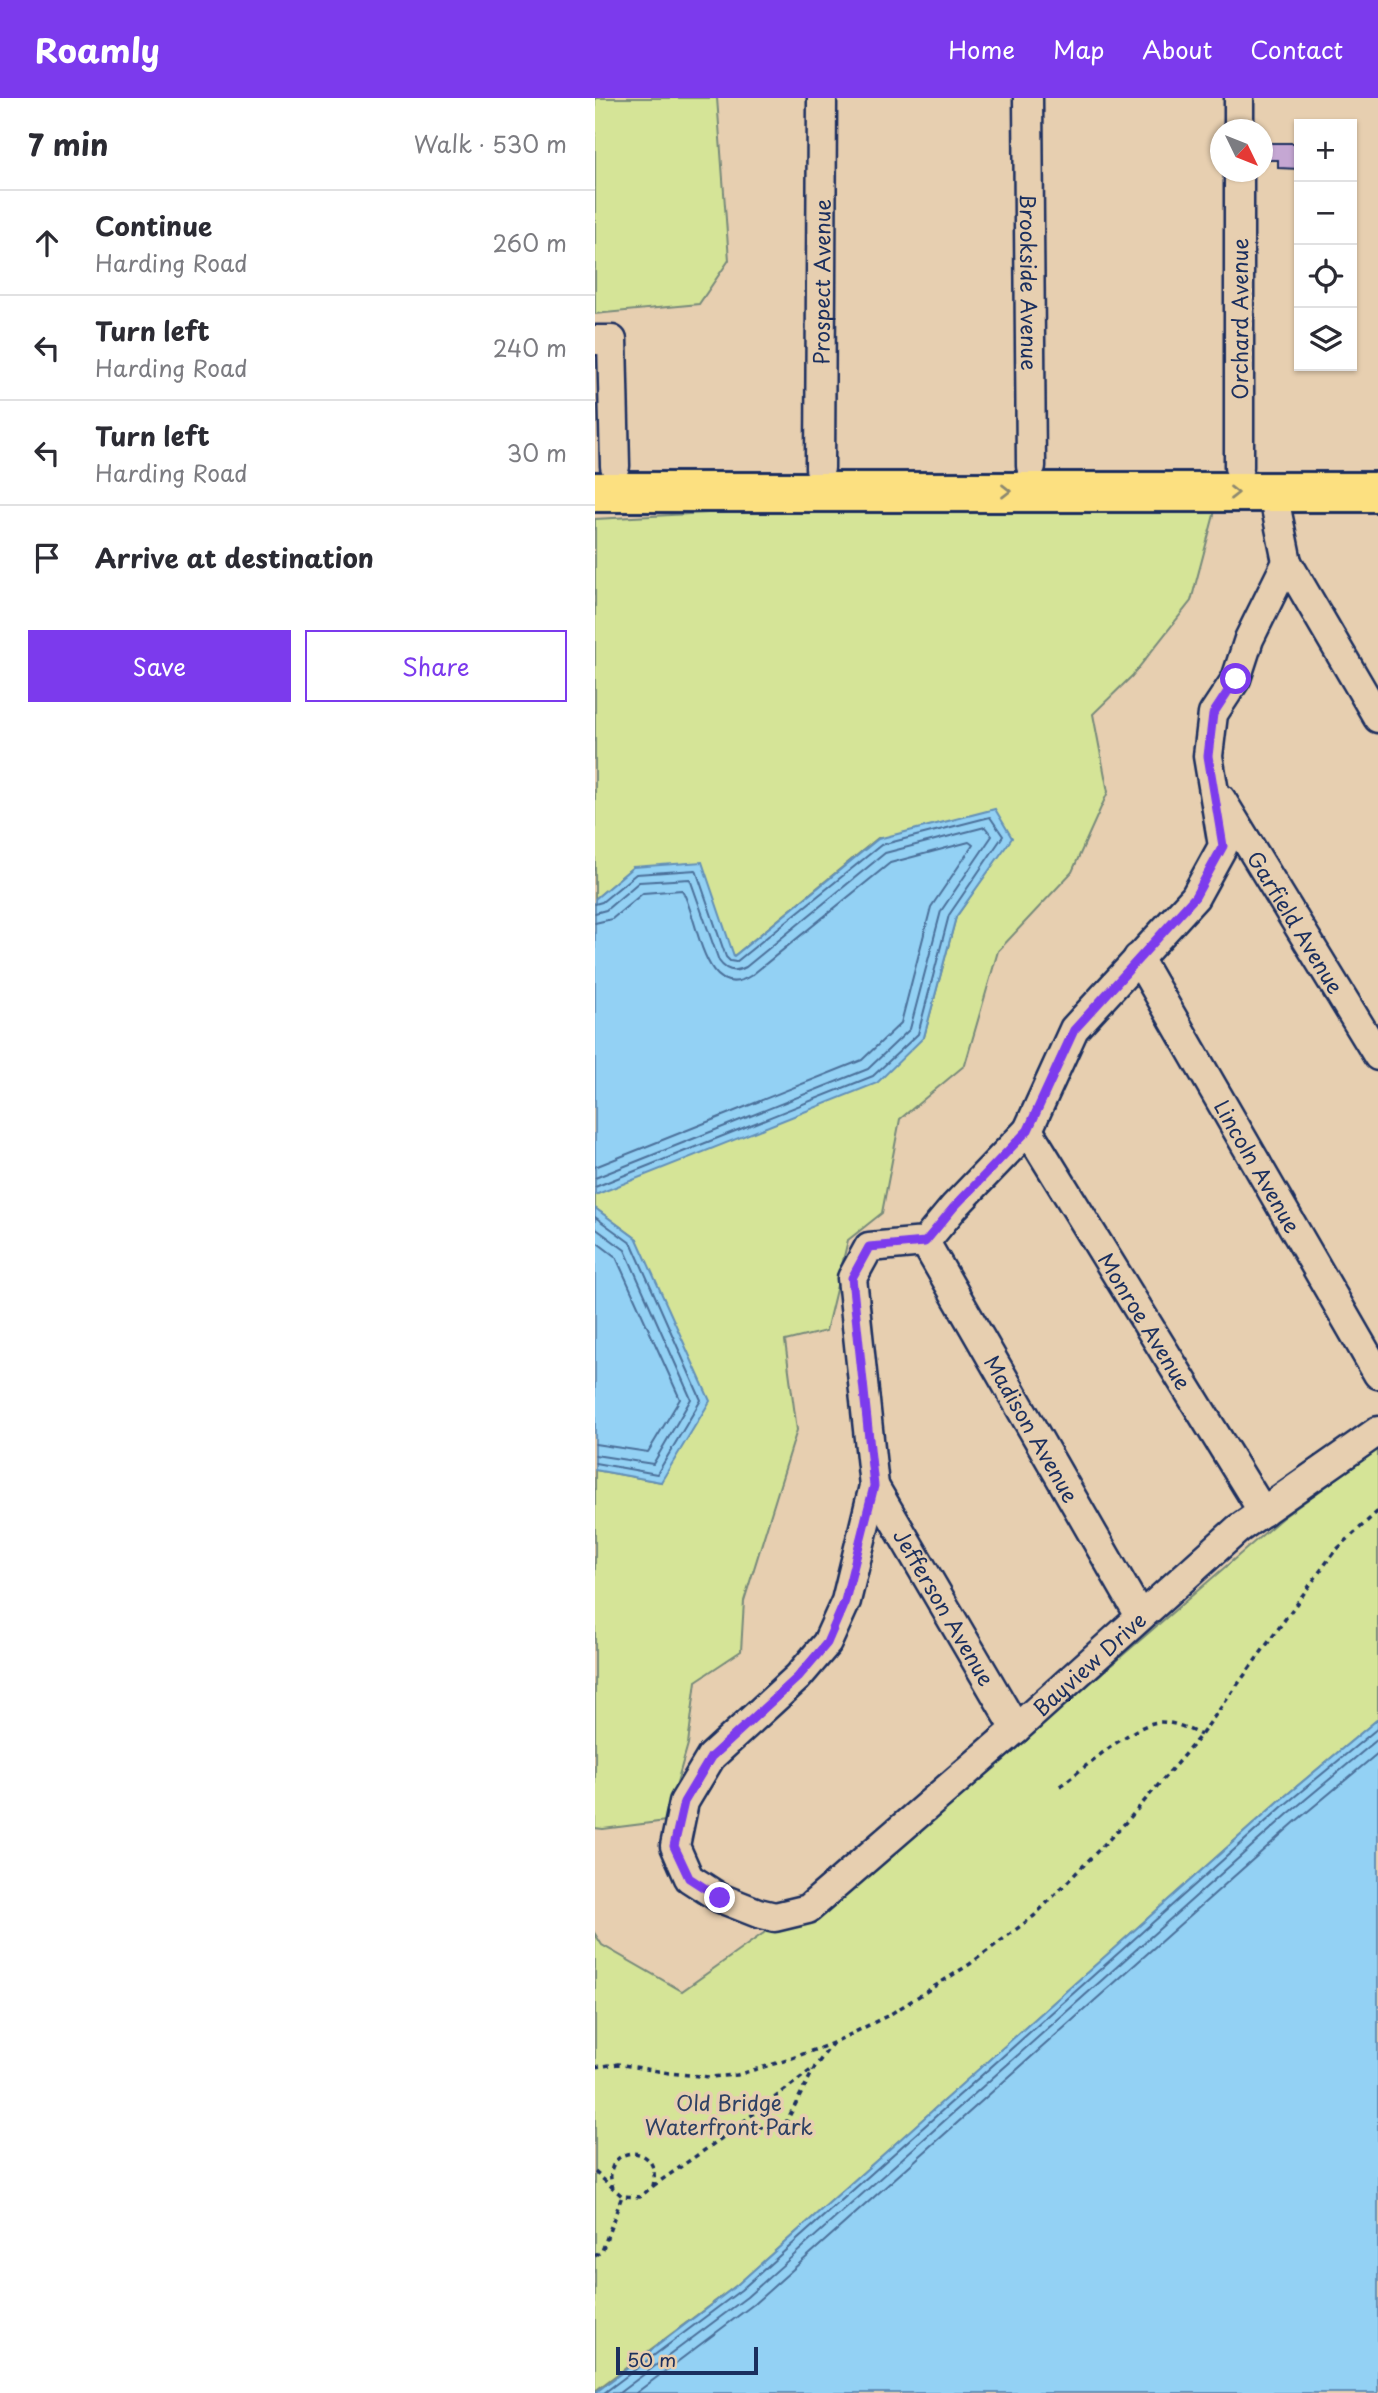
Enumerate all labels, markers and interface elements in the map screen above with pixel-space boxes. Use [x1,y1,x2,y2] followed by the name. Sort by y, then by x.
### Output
[35,24,160,74] text: Roamly
[948,31,1015,67] text: Home
[1053,31,1104,67] text: Map
[1142,31,1212,67] text: About
[1250,31,1343,67] text: Contact
[1210,119,1273,182] north arrow
[1294,119,1357,371] map controls
[1294,119,1357,182] button: +
[28,121,109,166] text: 7 min
[414,126,567,161] text: Walk · 530 m
[1294,182,1357,245] button: −
[1013,193,1046,371] street label: Brookside Avenue
[805,199,837,365] street label: Prospect Avenue
[95,206,212,245] text: Continue
[28,224,66,262] icon: ahead
[492,225,567,260] text: 260 m
[1223,238,1255,400] street label: Orchard Avenue
[95,245,248,280] text: Harding Road
[1294,245,1357,308] button: locate
[1294,308,1357,371] button: layers
[95,311,210,350] text: Turn left
[28,329,66,367] icon: left
[493,330,567,365] text: 240 m
[95,350,248,385] text: Harding Road
[95,416,210,455] text: Turn left
[28,434,66,472] icon: left
[506,435,567,470] text: 30 m
[95,455,248,490] text: Harding Road
[1001,483,1012,499] one-way arrow
[1229,485,1239,501] one-way arrow
[95,538,374,577] text: Arrive at destination
[28,539,66,577] icon: arrive
[28,630,291,702] button: Save
[305,630,567,702] button: Share
[1220,663,1251,694] route start
[1240,844,1352,1000] street label: Garfield Avenue
[1207,1093,1309,1238] street label: Lincoln Avenue
[1091,1246,1200,1396] street label: Monroe Avenue
[977,1349,1087,1508] street label: Madison Avenue
[886,1522,1003,1691] street label: Jefferson Avenue
[1025,1604,1153,1723] street label: Bayview Drive
[704,1882,735,1913] route end
[645,2086,813,2142] park label: Old Bridge Waterfront Park
[616,2344,758,2376] scale bar
[627,2345,676,2373] text: 50 m

